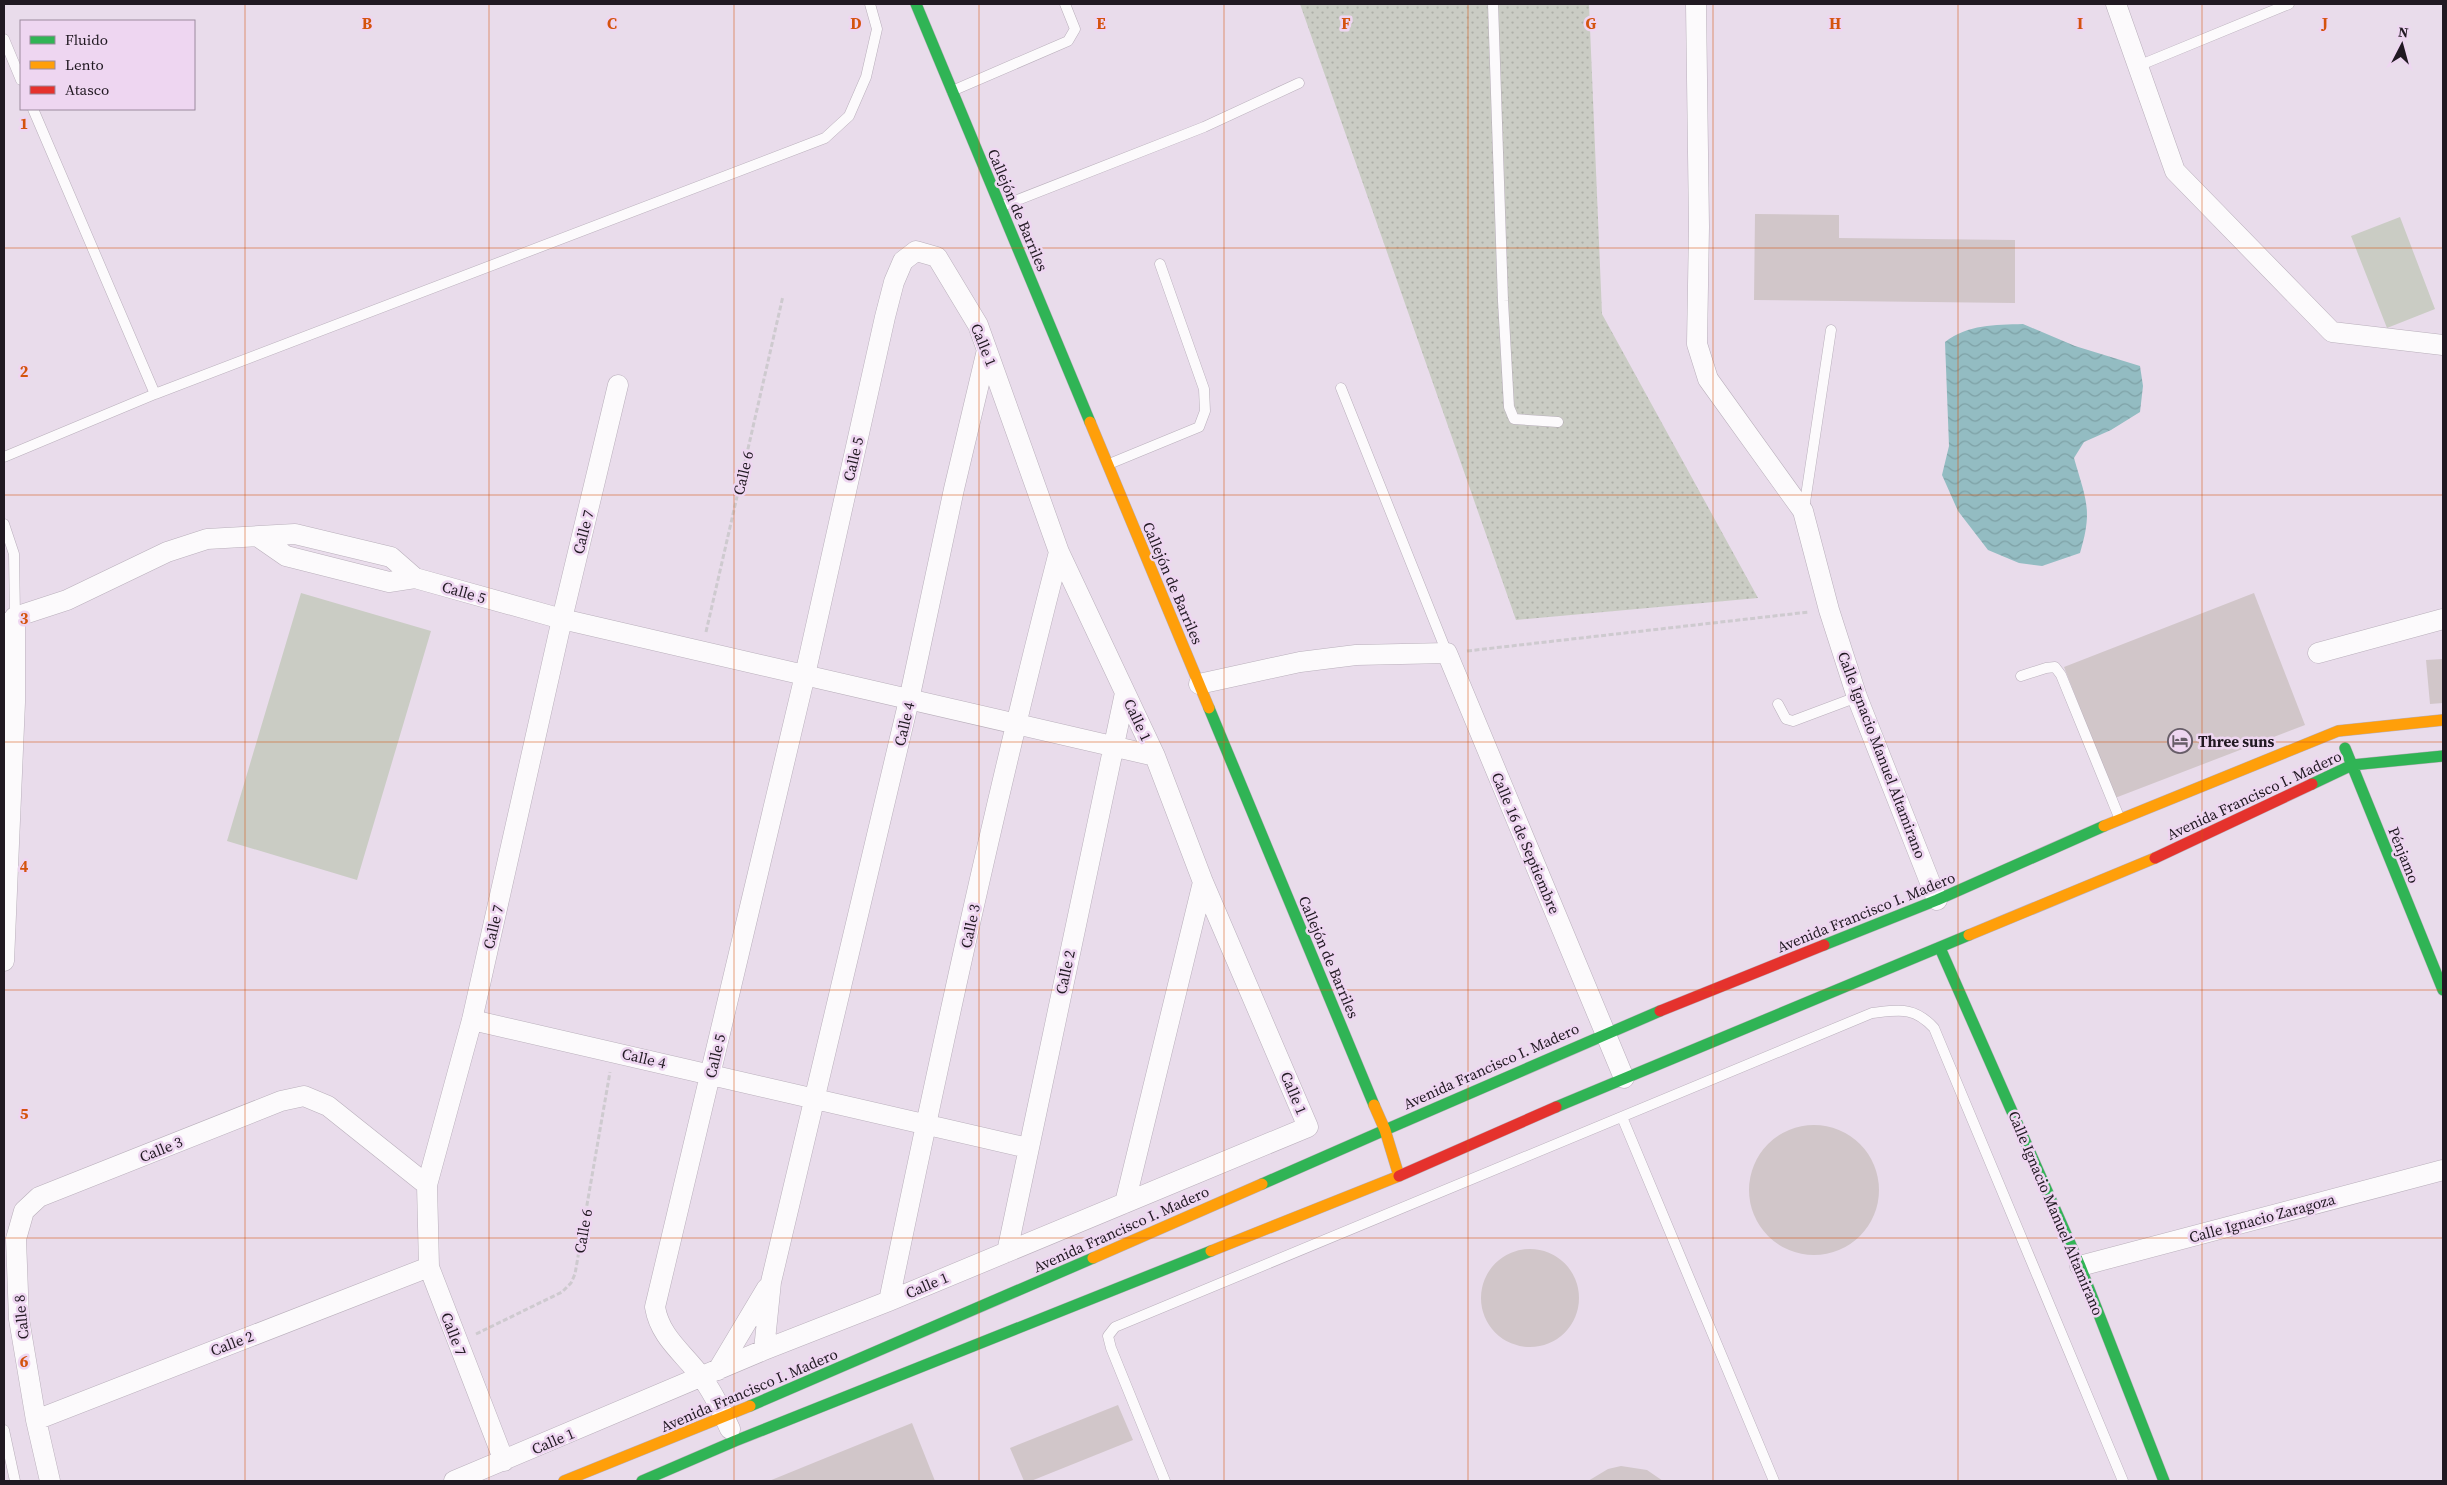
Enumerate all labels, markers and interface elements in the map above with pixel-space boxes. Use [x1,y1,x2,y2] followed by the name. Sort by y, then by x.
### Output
[362,12,373,34] text: B
[607,12,617,34] text: C
[850,12,862,34] text: D
[1096,12,1106,34] text: E
[1341,12,1351,34] text: F
[1586,12,1597,34] text: G
[1829,12,1841,34] text: H
[2077,12,2083,34] text: I
[2321,12,2328,34] text: J
[20,20,195,110] legend
[2377,20,2427,70] north arrow
[2397,22,2409,43] text: N
[65,29,108,50] text: Fluido
[65,54,104,75] text: Lento
[65,79,109,100] text: Atasco
[20,112,28,134] text: 1
[983,146,1053,274] street label: Callejón de Barriles
[966,320,1002,370] street label: Calle 1
[20,360,29,382] text: 2
[838,435,868,483] street label: Calle 5
[728,449,758,497] street label: Calle 6
[567,508,599,556] street label: Calle 7
[1138,519,1208,647] street label: Callejón de Barriles
[440,576,488,608] street label: Calle 5
[20,607,29,629] text: 3
[1833,648,1931,862] street label: Calle Ignacio Manuel Altamirano
[1119,695,1157,745] street label: Calle 1
[889,699,919,748] street label: Calle 4
[2167,728,2193,754] hotel icon: Three suns
[2198,731,2274,752] place label: Three suns
[2163,745,2345,845] street label: Avenida Francisco I. Madero
[1487,769,1566,917] street label: Calle 16 de Septiembre
[2383,824,2425,886] street label: Pénjamo
[20,855,29,877] text: 4
[1774,867,1958,957] street label: Avenida Francisco I. Madero
[1294,893,1364,1021] street label: Callejón de Barriles
[955,902,985,950] street label: Calle 3
[478,903,508,951] street label: Calle 7
[1050,948,1080,996] street label: Calle 2
[1400,1018,1582,1114] street label: Avenida Francisco I. Madero
[700,1032,730,1080] street label: Calle 5
[620,1043,669,1073] street label: Calle 4
[1276,1068,1312,1118] street label: Calle 1
[20,1102,29,1124] text: 5
[2003,1108,2109,1318] street label: Calle Ignacio Manuel Altamirano
[136,1131,186,1167] street label: Calle 3
[1030,1181,1212,1277] street label: Avenida Francisco I. Madero
[2187,1188,2338,1248] street label: Calle Ignacio Zaragoza
[569,1207,597,1255] street label: Calle 6
[902,1267,952,1303] street label: Calle 1
[8,1294,34,1340] street label: Calle 8
[436,1309,472,1359] street label: Calle 7
[207,1325,257,1361] street label: Calle 2
[657,1343,841,1437] street label: Avenida Francisco I. Madero
[20,1350,29,1372] text: 6
[528,1423,578,1459] street label: Calle 1

